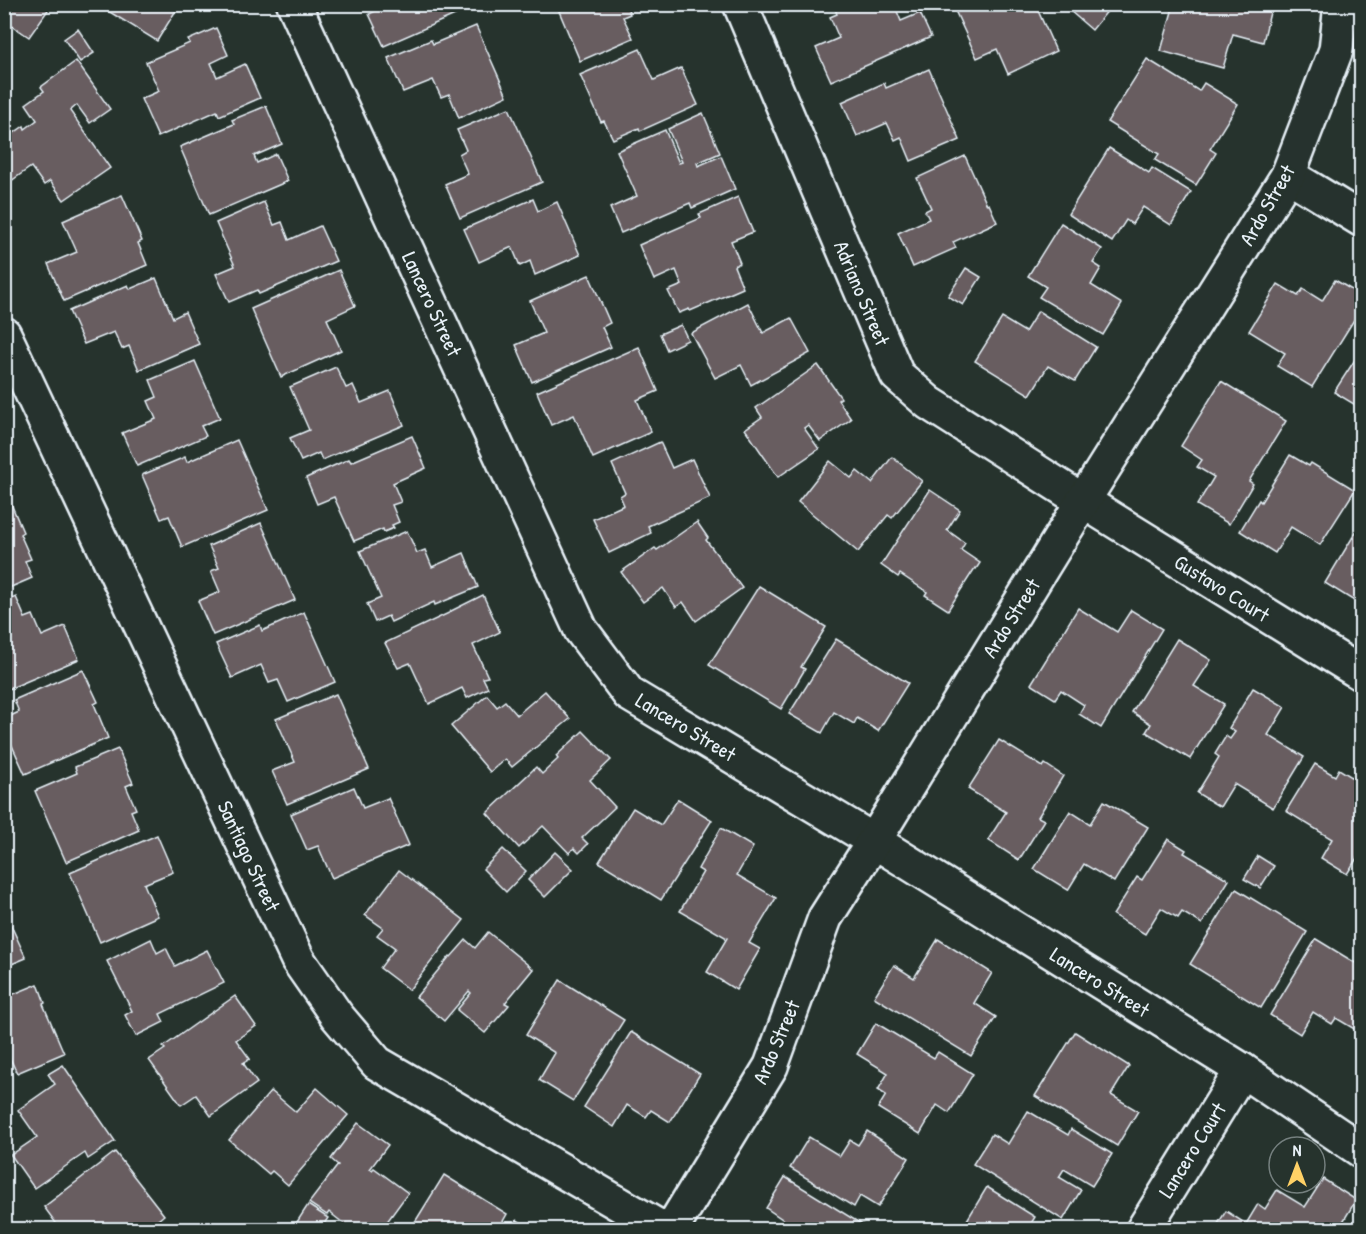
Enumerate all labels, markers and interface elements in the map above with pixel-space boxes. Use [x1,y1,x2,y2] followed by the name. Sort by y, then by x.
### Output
[1232,159,1302,251] street label: Ardo Street
[827,236,897,351] street label: Adriano Street
[395,247,469,362] street label: Lancero Street
[1169,547,1276,629] street label: Gustavo Court
[975,572,1047,663] street label: Ardo Street
[630,686,742,769] street label: Lancero Street
[211,796,288,917] street label: Santiago Street
[1045,940,1156,1024] street label: Lancero Street
[745,995,807,1088] street label: Ardo Street
[1151,1096,1233,1203] street label: Lancero Court
[1267,1135,1327,1195] north arrow
[1293,1139,1302,1161] text: N

